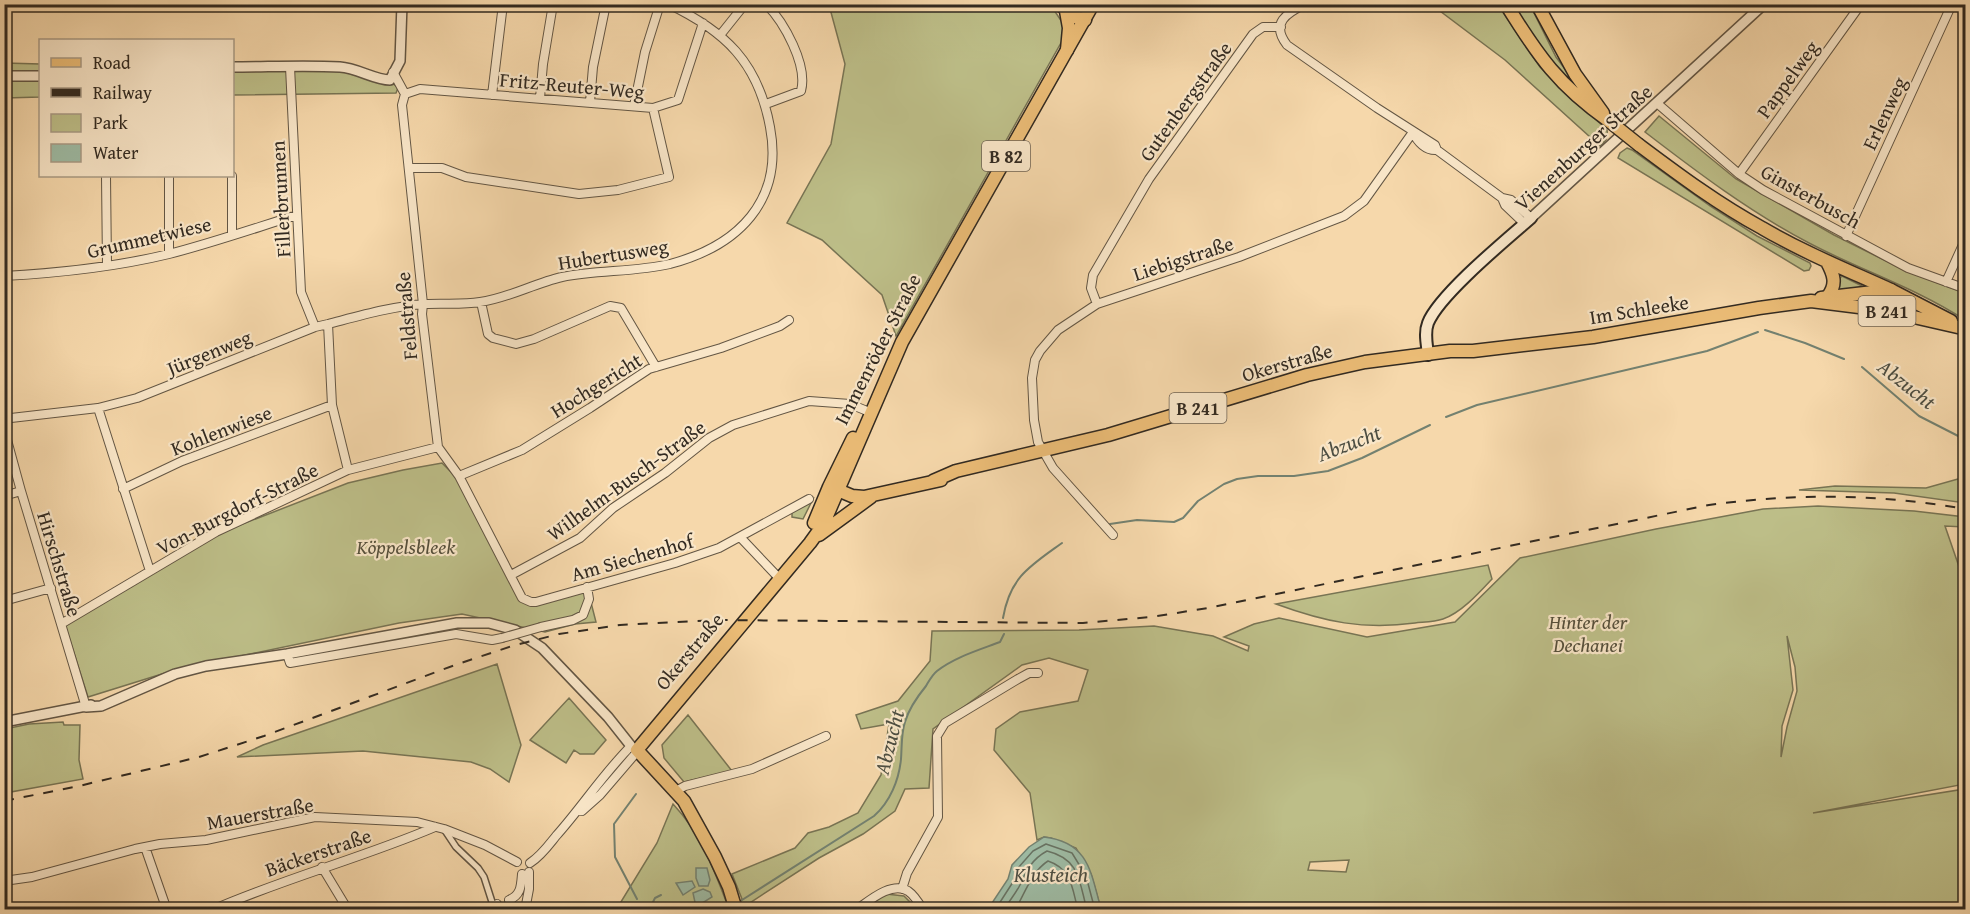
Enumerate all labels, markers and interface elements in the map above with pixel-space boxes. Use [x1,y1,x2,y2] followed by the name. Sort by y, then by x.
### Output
[1749,34,1825,124] street label: Pappelweg
[1132,35,1238,167] street label: Gutenbergstraße
[39,39,234,177] legend
[93,49,131,76] text: Road
[498,64,646,106] street label: Fritz-Reuter-Weg
[1854,72,1914,154] street label: Erlenweg
[1508,77,1658,217] street label: Vienenburger Straße
[93,79,152,106] text: Railway
[93,109,129,136] text: Park
[93,139,139,166] text: Water
[262,140,298,258] street label: Fillerbrunnen
[982,141,1030,171] road number: B 82
[1756,157,1866,235] street label: Ginsterbusch
[84,209,214,265] street label: Grummetwiese
[1129,228,1237,288] street label: Liebigstraße
[556,231,670,277] street label: Hubertusweg
[826,268,928,430] street label: Immenröder Straße
[388,271,424,361] street label: Feldstraße
[1587,287,1691,331] street label: Im Schleeke
[1858,296,1916,326] road number: B 241
[159,322,256,383] street label: Jürgenweg
[1238,335,1336,389] street label: Okerstraße
[545,345,647,425] street label: Hochgericht
[1871,351,1943,417] water label: Abzucht
[1170,393,1226,423] road number: B 241
[166,397,276,463] street label: Kohlenwiese
[541,412,711,548] street label: Wilhelm-Busch-Straße
[1312,417,1386,470] water label: Abzucht
[151,455,323,561] street label: Von-Burgdorf-Straße
[30,508,90,620] street label: Hirschstraße
[567,525,699,588] street label: Am Siechenhof
[356,532,456,561] park label: Köppelsbleek
[648,606,730,696] street label: Okerstraße
[1548,607,1628,659] park label: Hinter der Dechanei
[866,706,912,779] water label: Abzucht
[204,789,316,837] street label: Mauerstraße
[261,820,375,884] street label: Bäckerstraße
[1013,859,1089,890] water label: Klusteich

